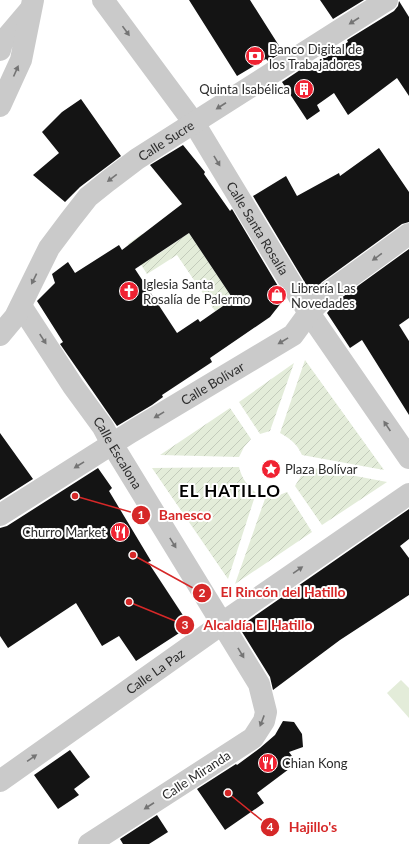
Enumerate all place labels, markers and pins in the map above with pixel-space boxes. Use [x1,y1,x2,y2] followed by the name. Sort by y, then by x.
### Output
[269,41,362,72] place label: Banco Digital de los Trabajadores
[244,45,266,67] bank icon: Banco Digital de los Trabajadores
[293,78,315,100] building icon: Quinta Isabélica
[199,81,290,97] place label: Quinta Isabélica
[143,276,250,307] place label: Iglesia Santa Rosalía de Palermo
[118,280,140,302] church icon: Iglesia Santa Rosalía de Palermo
[291,280,356,311] place label: Librería Las Novedades
[266,284,288,306] shop icon: Librería Las Novedades
[260,458,282,480] place icon: Plaza Bolívar
[285,461,358,477] place label: Plaza Bolívar
[131,502,219,528] callout: Banesco
[109,521,131,543] restaurant icon: Churro Market
[22,524,106,540] place label: Churro Market
[192,580,353,606] callout: El Rincón del Hatillo
[175,612,320,638] callout: Alcaldía El Hatillo
[257,752,279,774] restaurant icon: Chian Kong
[282,755,348,771] place label: Chian Kong
[260,814,345,840] callout: Hajillo's

